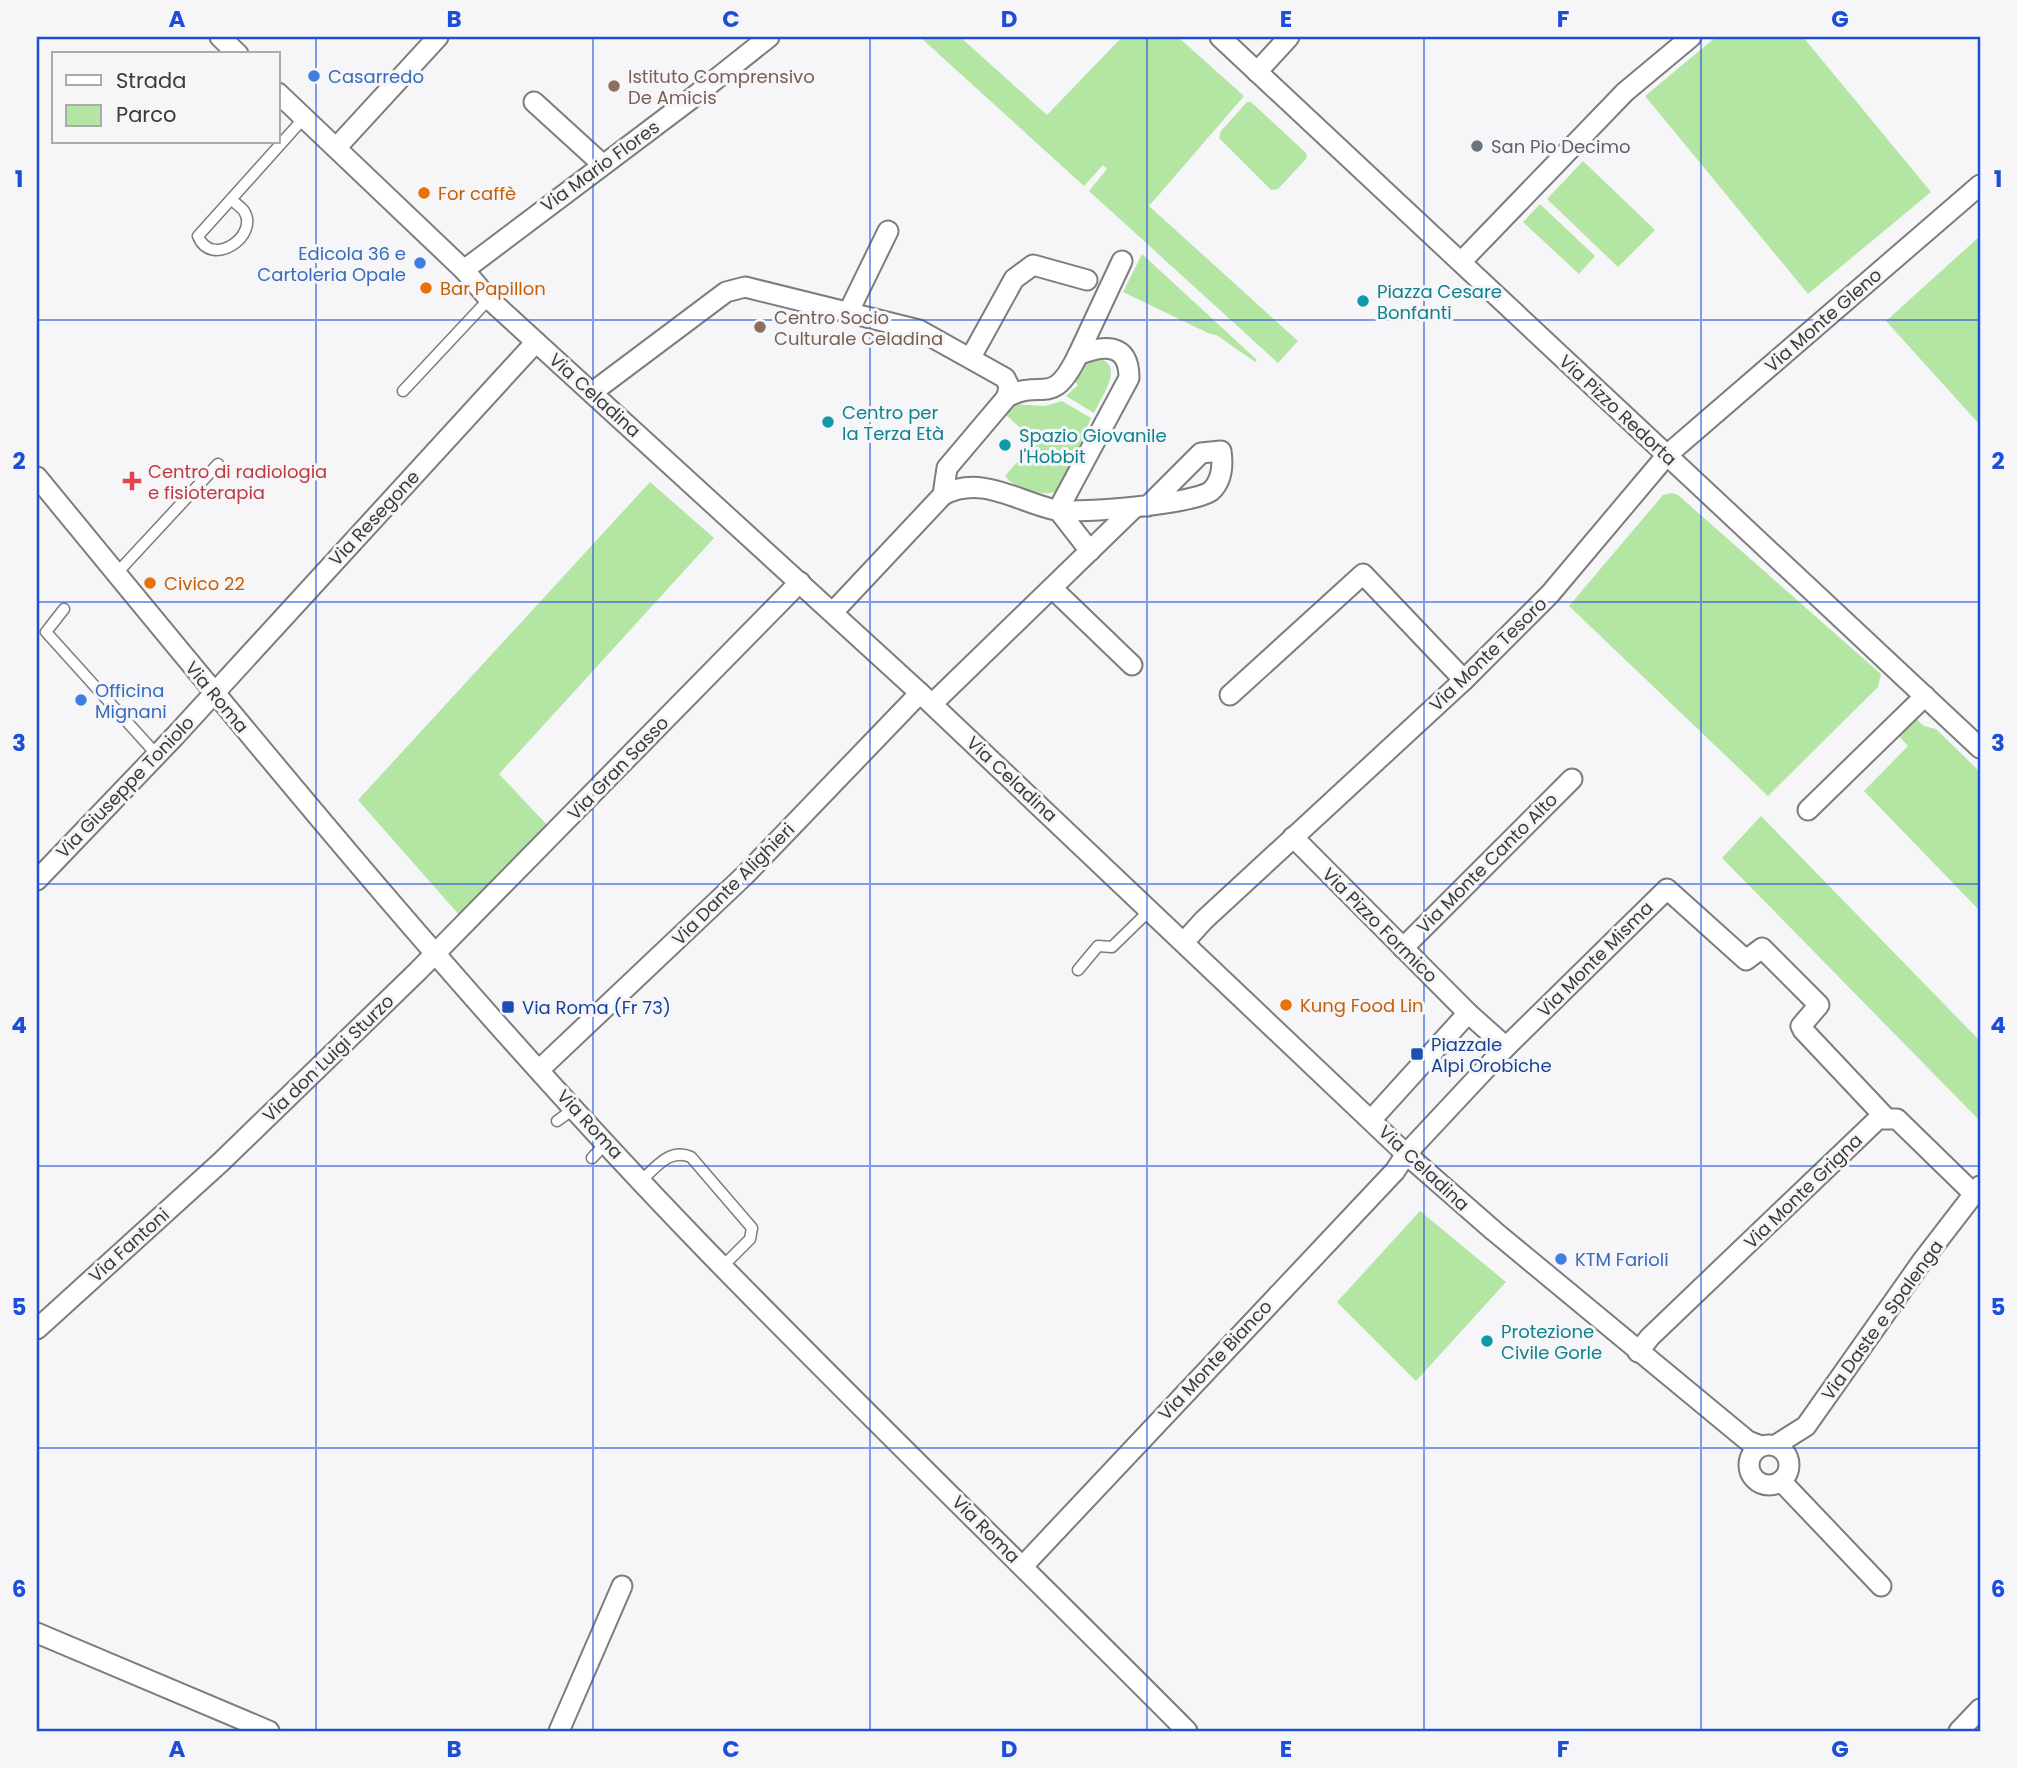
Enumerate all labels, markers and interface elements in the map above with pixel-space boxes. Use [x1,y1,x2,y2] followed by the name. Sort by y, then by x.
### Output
[169,3,186,35] text: A
[446,3,462,35] text: B
[722,3,740,35] text: C
[1001,3,1017,35] text: D
[1280,3,1292,35] text: E
[1557,3,1569,35] text: F
[1831,3,1849,35] text: G
[52,52,280,144] legend
[328,64,424,89] place label: Casarredo
[628,64,815,110] place label: Istituto Comprensivo De Amicis
[116,66,186,95] text: Strada
[306,68,322,84] marker: Casarredo
[606,78,622,94] marker: Istituto Comprensivo De Amicis
[116,100,176,129] text: Parco
[536,114,664,218] street label: Via Mario Flores
[1491,134,1631,159] place label: San Pio Decimo
[1469,138,1485,154] marker: San Pio Decimo
[15,163,23,195] text: 1
[1994,163,2002,195] text: 1
[438,181,516,206] place label: For caffè
[416,185,432,201] marker: For caffè
[257,241,406,287] place label: Edicola 36 e Cartoleria Opale
[412,255,428,271] marker: Edicola 36 e Cartoleria Opale
[1759,262,1887,378] street label: Via Monte Gleno
[440,276,546,301] place label: Bar Papillon
[1377,279,1502,325] place label: Piazza Cesare Bonfanti
[418,280,434,296] marker: Bar Papillon
[1355,293,1371,309] marker: Piazza Cesare Bonfanti
[774,305,943,351] place label: Centro Socio Culturale Celadina
[752,319,768,335] marker: Centro Socio Culturale Celadina
[544,347,646,443] street label: Via Celadina
[1554,349,1682,471] street label: Via Pizzo Redorta
[842,400,944,446] place label: Centro per la Terza Età
[820,414,836,430] marker: Centro per la Terza Età
[1019,423,1167,469] place label: Spazio Giovanile l'Hobbit
[997,437,1013,453] marker: Spazio Giovanile l'Hobbit
[12,445,26,477] text: 2
[1991,445,2005,477] text: 2
[148,459,327,505] place label: Centro di radiologia e fisioterapia
[323,465,425,571] street label: Via Resegone
[122,471,142,491] marker: Centro di radiologia e fisioterapia
[164,571,245,596] place label: Civico 22
[142,575,158,591] marker: Civico 22
[1424,591,1552,717] street label: Via Monte Tesoro
[180,656,254,738] street label: Via Roma
[95,678,167,724] place label: Officina Mignani
[73,692,89,708] marker: Officina Mignani
[50,710,200,864] street label: Via Giuseppe Toniolo
[562,710,674,826] street label: Via Gran Sasso
[12,727,26,759] text: 3
[1991,727,2005,759] text: 3
[961,730,1063,828] street label: Via Celadina
[1411,787,1563,939] street label: Via Monte Canto Alto
[666,817,800,951] street label: Via Dante Alighieri
[1317,862,1443,988] street label: Via Pizzo Formico
[1531,895,1659,1023] street label: Via Monte Misma
[257,989,399,1127] street label: Via don Luigi Sturzo
[1300,993,1424,1018] place label: Kung Food Lin
[522,995,671,1020] place label: Via Roma (Fr 73)
[1278,997,1294,1013] marker: Kung Food Lin
[500,999,516,1015] marker: Via Roma (Fr 73)
[11,1009,27,1041] text: 4
[1990,1009,2006,1041] text: 4
[1431,1032,1552,1078] place label: Piazzale Alpi Orobiche
[1409,1046,1425,1062] marker: Piazzale Alpi Orobiche
[551,1084,629,1164] street label: Via Roma
[1373,1119,1475,1217] street label: Via Celadina
[1738,1128,1868,1254] street label: Via Monte Grigna
[83,1202,175,1288] street label: Via Fantoni
[1815,1235,1949,1405] street label: Via Daste e Spalenga
[1575,1247,1669,1272] place label: KTM Farioli
[1553,1251,1569,1267] marker: KTM Farioli
[12,1291,26,1323] text: 5
[1991,1291,2005,1323] text: 5
[1153,1294,1277,1426] street label: Via Monte Bianco
[1501,1319,1602,1365] place label: Protezione Civile Gorle
[1479,1333,1495,1349] marker: Protezione Civile Gorle
[946,1489,1026,1569] street label: Via Roma
[12,1573,26,1605] text: 6
[1991,1573,2005,1605] text: 6
[169,1733,186,1765] text: A
[446,1733,462,1765] text: B
[722,1733,740,1765] text: C
[1001,1733,1017,1765] text: D
[1280,1733,1292,1765] text: E
[1557,1733,1569,1765] text: F
[1831,1733,1849,1765] text: G

